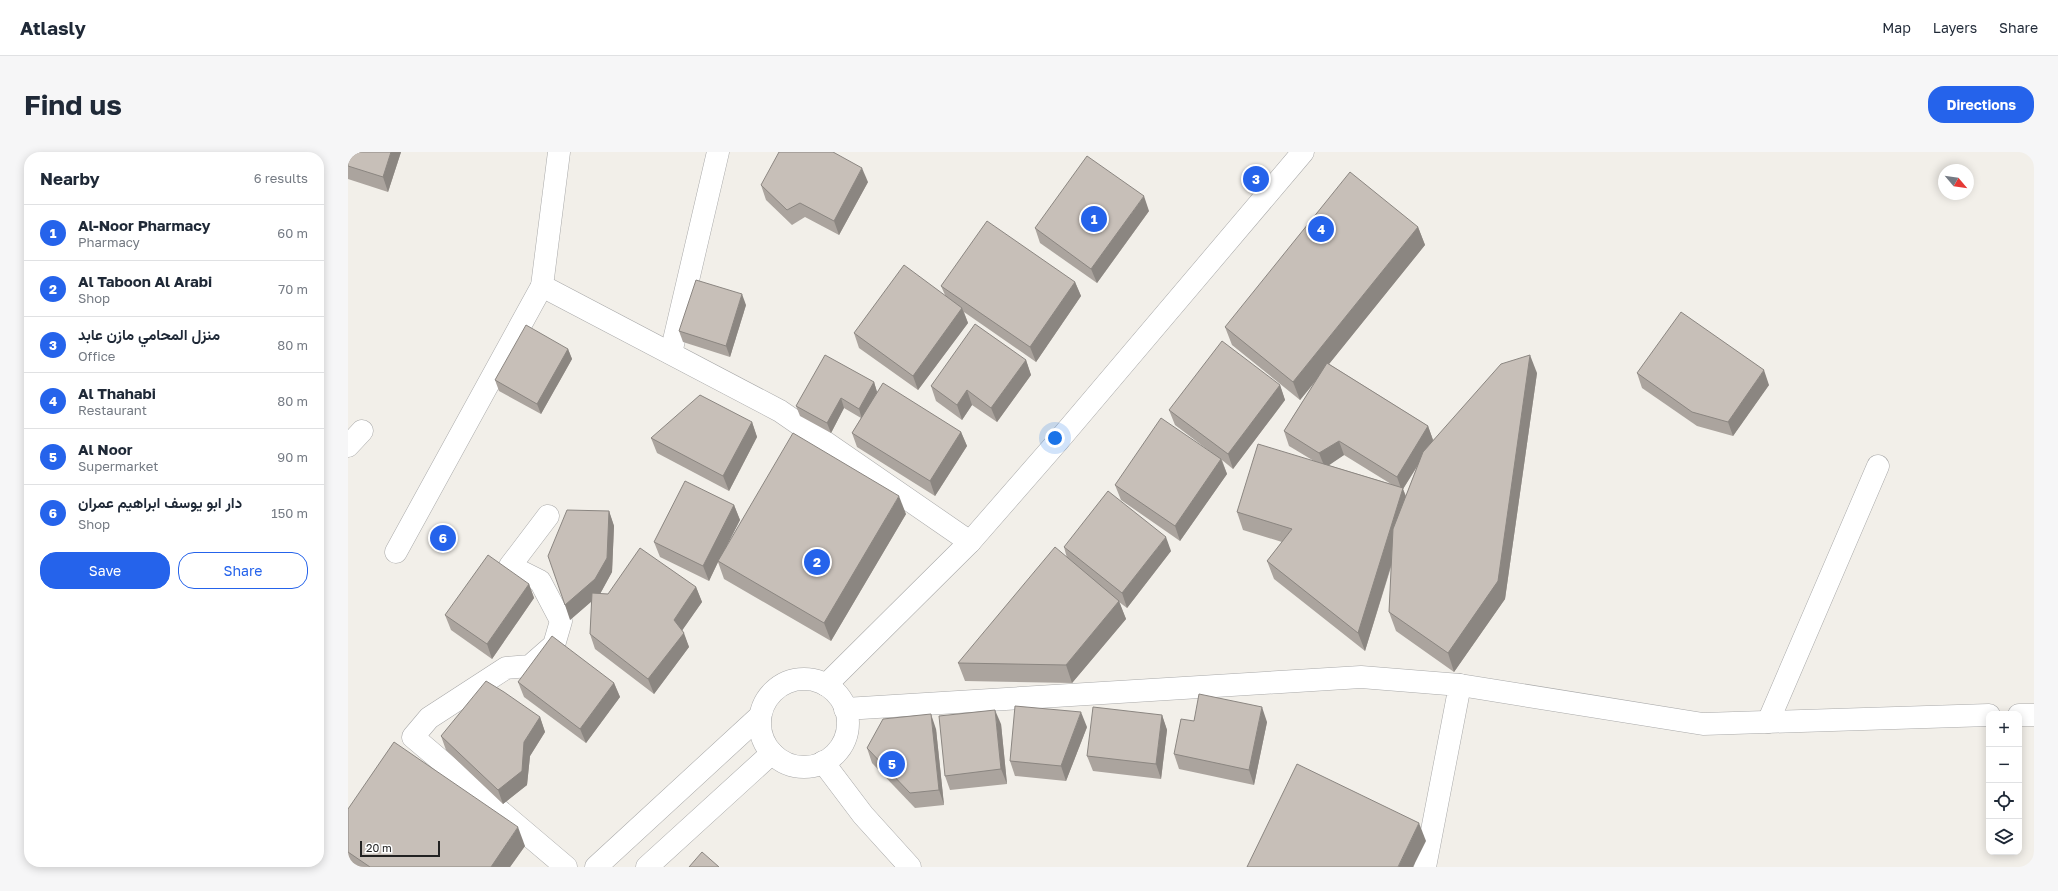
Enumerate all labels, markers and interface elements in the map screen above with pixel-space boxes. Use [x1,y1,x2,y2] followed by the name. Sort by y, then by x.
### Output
[20,16,86,39] text: Atlasly
[1882,19,1911,36] text: Map
[1933,19,1977,36] text: Layers
[1999,19,2038,36] text: Share
[1928,86,2034,123] button: Directions
[24,88,122,121] text: Find us
[1243,164,1269,194] pin: 3
[1938,164,1974,200] north arrow
[40,168,100,189] text: Nearby
[254,170,308,186] text: 6 results
[1081,204,1107,234] pin: 1
[1308,214,1334,244] pin: 4
[78,216,211,234] text: Al-Noor Pharmacy
[50,225,56,241] text: 1
[277,225,308,241] text: 60 m
[78,234,140,250] text: Pharmacy
[78,272,212,290] text: Al Taboon Al Arabi
[49,281,57,297] text: 2
[278,281,308,297] text: 70 m
[78,290,110,306] text: Shop
[78,325,220,343] text: منزل المحامي مازن عابد
[49,337,57,353] text: 3
[277,337,308,353] text: 80 m
[78,348,115,364] text: Office
[78,384,156,402] text: Al Thahabi
[49,393,57,409] text: 4
[277,393,308,409] text: 80 m
[78,402,147,418] text: Restaurant
[1045,428,1065,448] your location
[78,440,133,458] text: Al Noor
[49,449,57,465] text: 5
[277,449,308,465] text: 90 m
[78,458,159,474] text: Supermarket
[78,493,242,511] text: دار ابو يوسف ابراهيم عمران
[49,505,57,521] text: 6
[271,505,308,521] text: 150 m
[78,516,110,532] text: Shop
[430,523,456,553] pin: 6
[804,547,830,577] pin: 2
[40,552,170,589] button: Save
[178,552,308,589] button: Share
[1986,711,2022,855] map controls
[1986,711,2022,747] button: +
[1986,747,2022,783] button: −
[879,749,905,779] pin: 5
[1986,783,2022,819] button: locate
[1986,819,2022,855] button: layers
[360,839,440,858] scale bar
[366,841,392,854] text: 20 m

